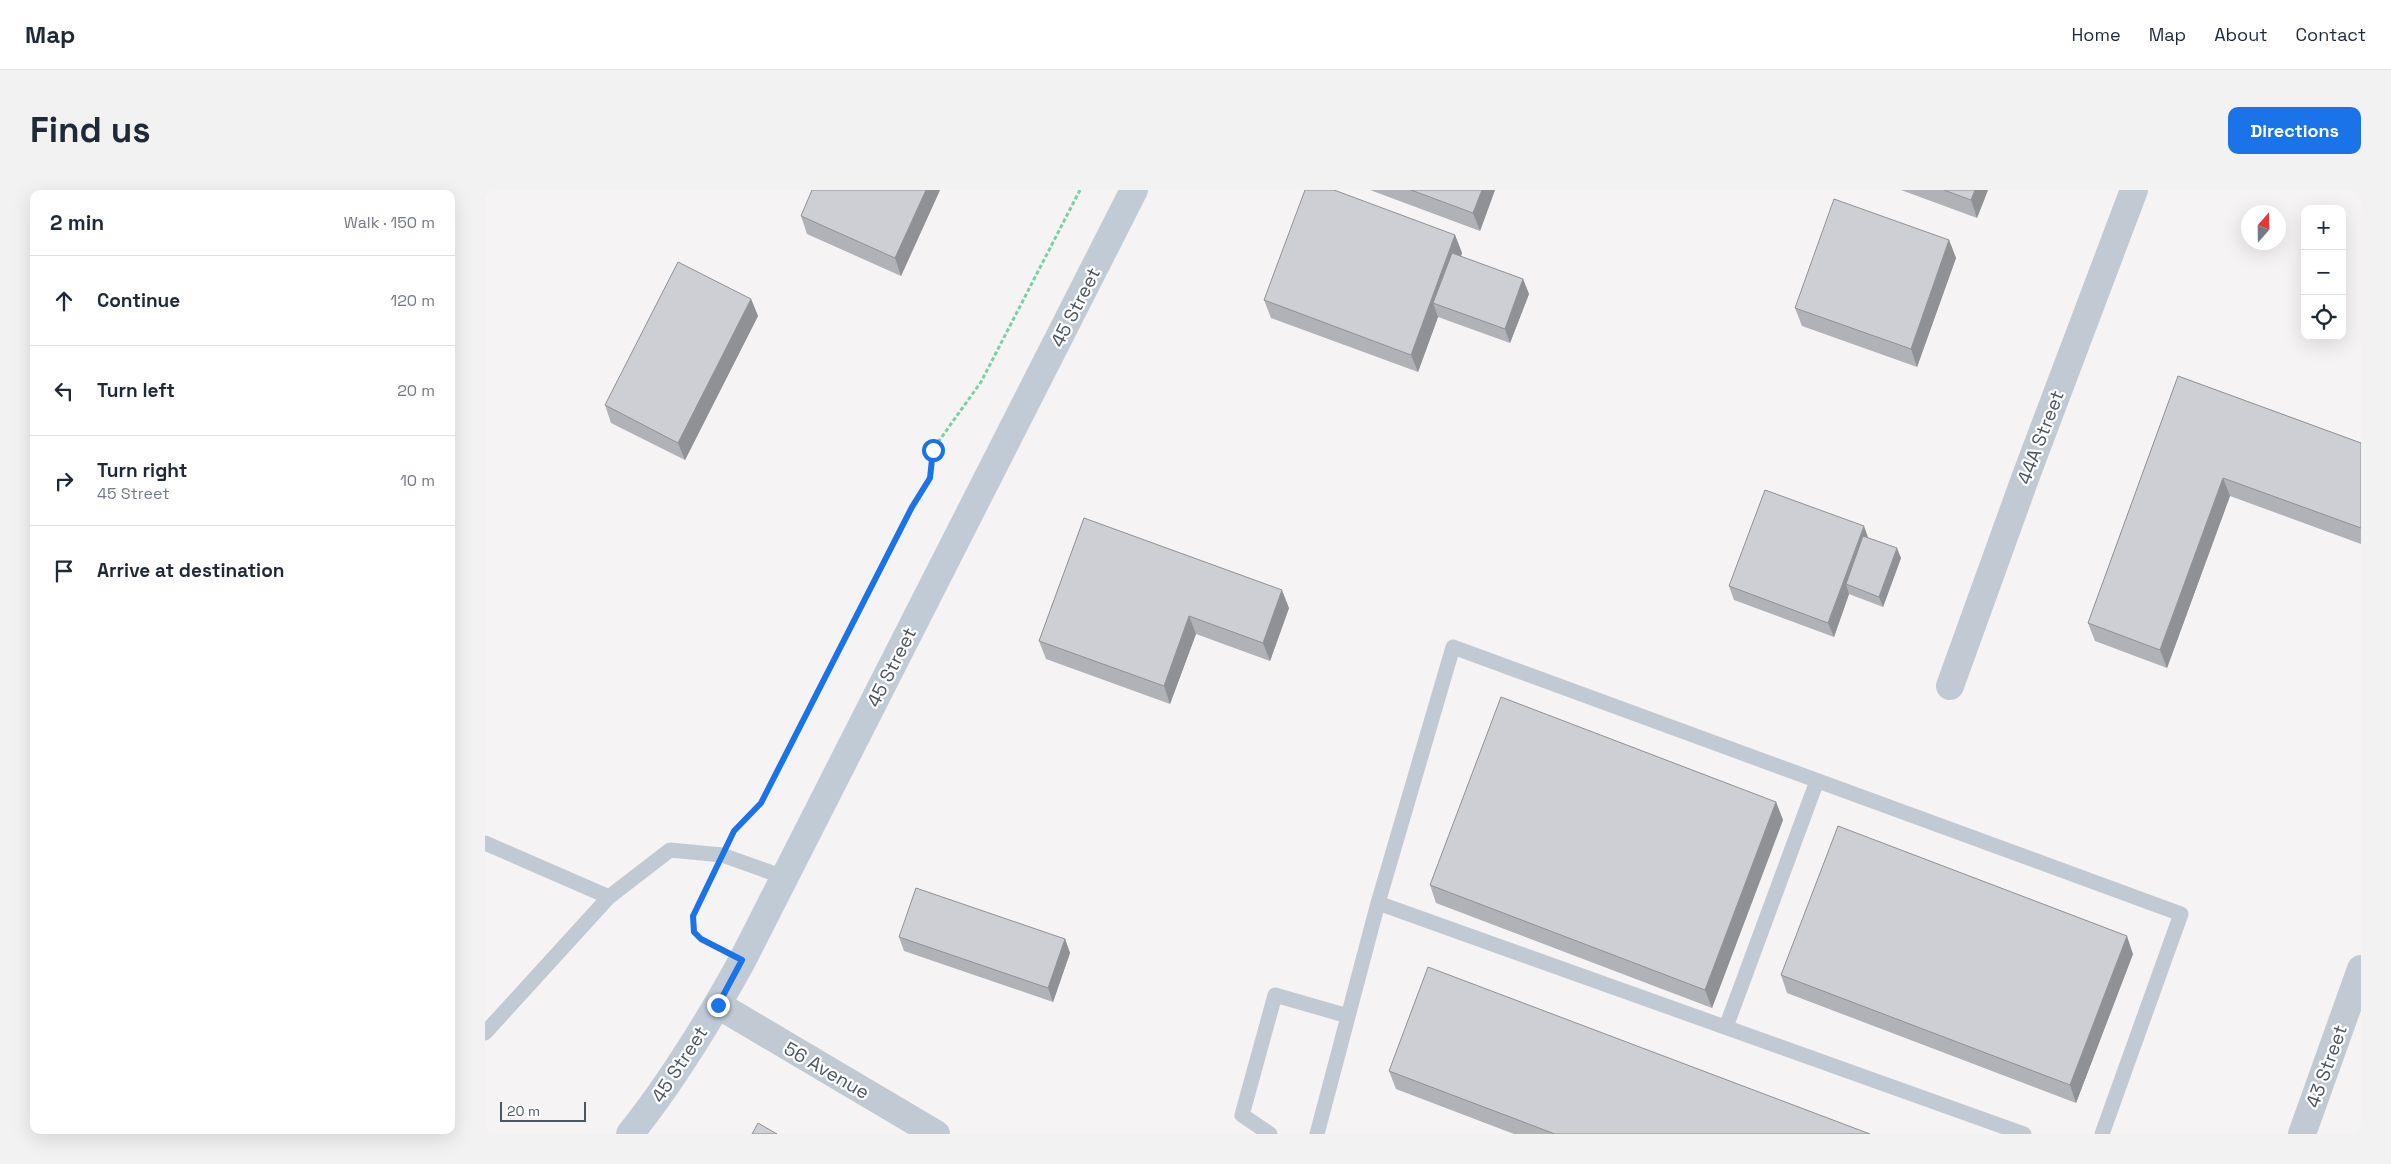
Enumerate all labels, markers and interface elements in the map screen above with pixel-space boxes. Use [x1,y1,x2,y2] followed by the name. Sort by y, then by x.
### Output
[25,19,75,50] text: Map
[2072,23,2121,46] text: Home
[2149,23,2186,46] text: Map
[2214,23,2268,46] text: About
[2296,23,2366,46] text: Contact
[2228,107,2361,154] button: Directions
[30,108,151,152] text: Find us
[2241,205,2286,250] north arrow
[2301,205,2346,340] map controls
[2301,205,2346,250] button: +
[50,209,104,236] text: 2 min
[344,212,435,233] text: Walk · 150 m
[2301,250,2346,295] button: −
[1045,263,1106,351] street label: 45 Street
[50,287,78,315] icon: ahead
[97,288,180,313] text: Continue
[391,290,435,311] text: 120 m
[2301,295,2346,340] button: locate
[50,377,78,405] icon: left
[97,378,175,403] text: Turn left
[397,380,435,401] text: 20 m
[2011,387,2070,488] street label: 44A Street
[922,439,945,462] route start
[97,458,187,483] text: Turn right
[50,467,78,495] icon: right
[400,470,435,491] text: 10 m
[97,483,170,504] text: 45 Street
[50,557,78,585] icon: arrive
[97,558,285,583] text: Arrive at destination
[861,623,922,711] street label: 45 Street
[707,994,730,1017] route end
[645,1021,713,1107] street label: 45 Street
[2300,1021,2353,1111] street label: 43 Street
[779,1036,874,1105] street label: 56 Avenue
[500,1099,586,1122] scale bar
[507,1102,540,1120] text: 20 m

